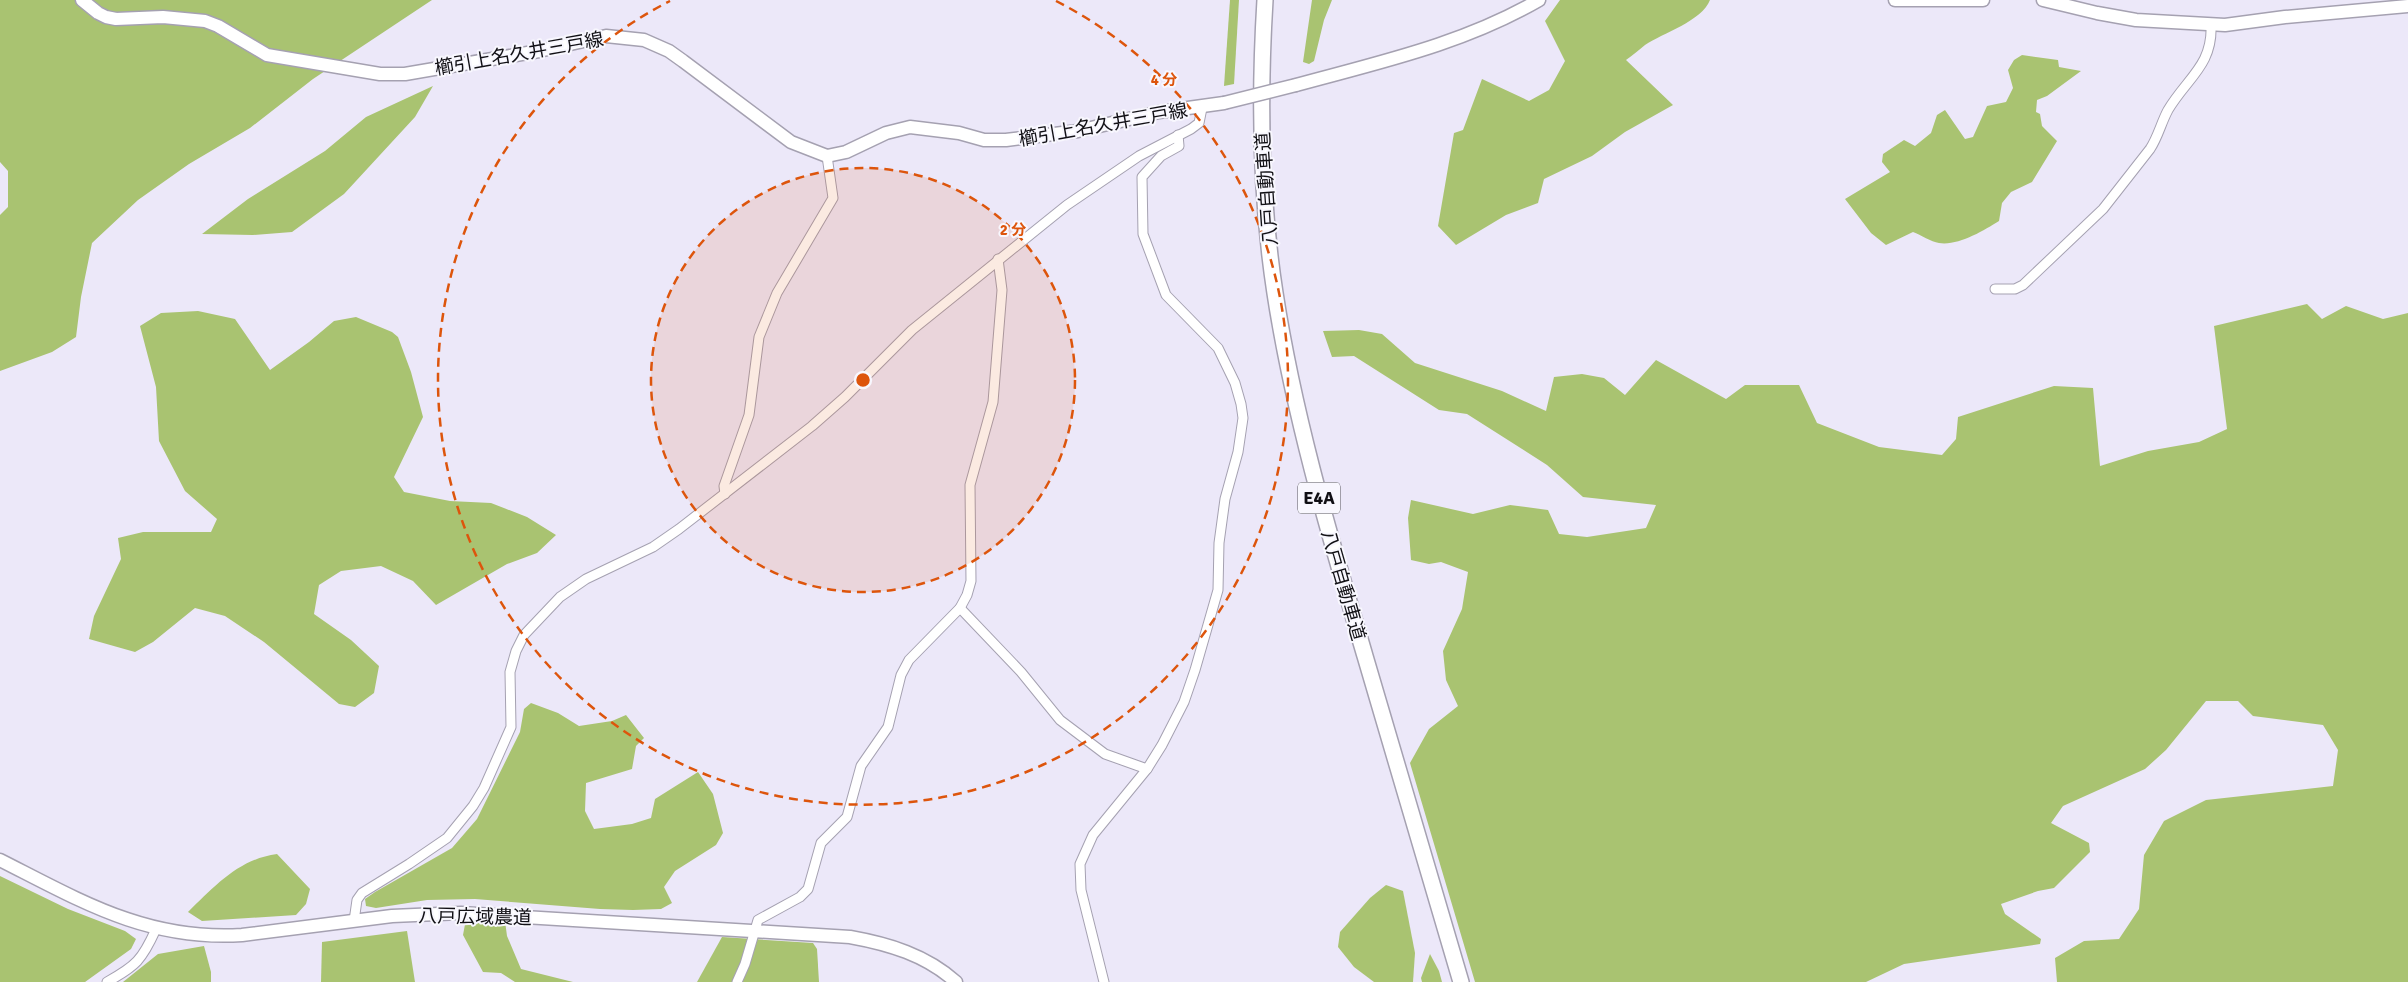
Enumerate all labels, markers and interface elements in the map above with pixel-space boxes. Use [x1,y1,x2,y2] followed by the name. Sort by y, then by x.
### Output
[433,27,605,81] street label: 櫛引上名久井三戸線
[1151,71,1177,89] text: 4 分
[1017,98,1189,152] street label: 櫛引上名久井三戸線
[1251,131,1283,247] street label: 八戸自動車道
[1000,221,1026,239] text: 2 分
[854,371,872,389] centre of rings
[1298,482,1340,514] road number: E4A
[1316,527,1370,643] street label: 八戸自動車道
[418,904,532,930] street label: 八戸広域農道

